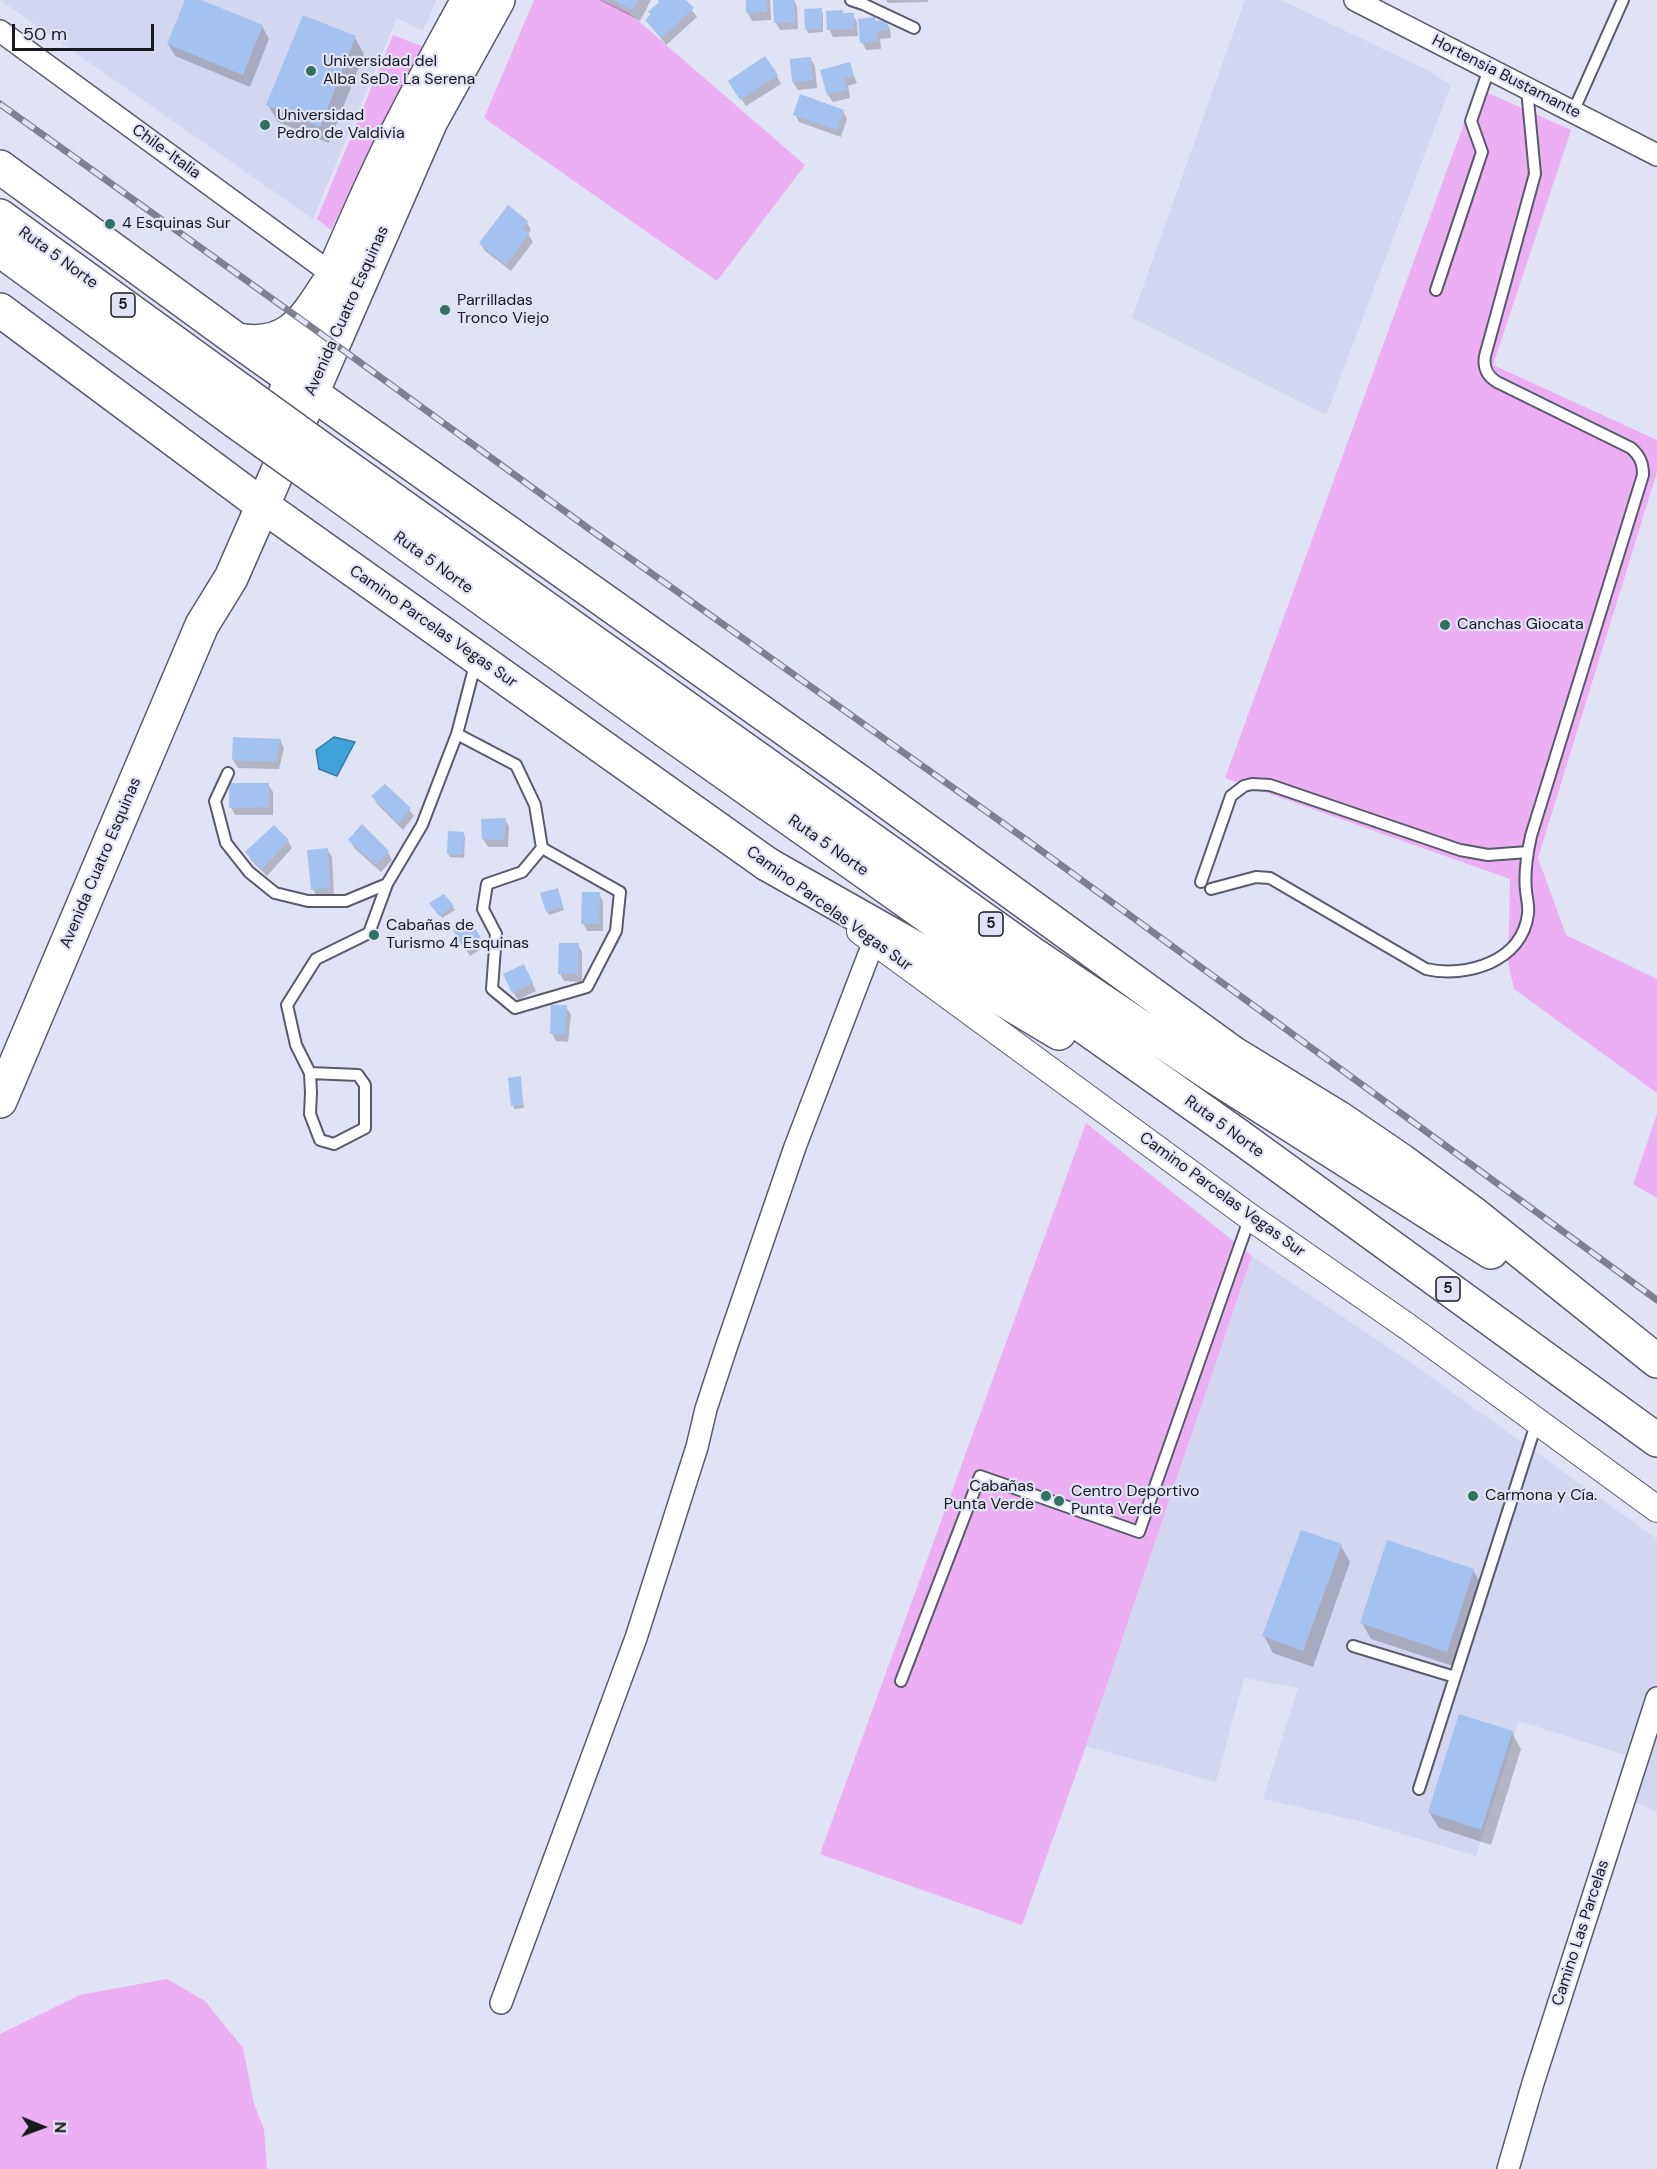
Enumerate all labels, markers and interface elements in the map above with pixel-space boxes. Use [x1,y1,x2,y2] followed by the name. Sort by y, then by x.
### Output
[15,12,158,50] scale bar
[23,22,67,46] text: 50 m
[1428,31,1584,123] street label: Hortensia Bustamante
[323,52,475,90] place label: Universidad del Alba SeDe La Serena
[304,64,318,78] marker: Universidad del Alba SeDe La Serena
[277,106,405,144] place label: Universidad Pedro de Valdivia
[258,118,272,132] marker: Universidad Pedro de Valdivia
[128,121,204,183] street label: Chile-Italia
[122,214,231,234] place label: 4 Esquinas Sur
[103,217,117,231] marker: 4 Esquinas Sur
[15,223,101,293] street label: Ruta 5 Norte
[301,223,393,399] street label: Avenida Cuatro Esquinas
[457,291,549,329] place label: Parrilladas Tronco Viejo
[111,293,135,317] road number: 5
[438,303,452,317] marker: Parrilladas Tronco Viejo
[390,528,476,598] street label: Ruta 5 Norte
[345,562,521,692] street label: Camino Parcelas Vegas Sur
[1457,615,1584,635] place label: Canchas Giocata
[1438,618,1452,632] marker: Canchas Giocata
[56,775,146,951] street label: Avenida Cuatro Esquinas
[784,811,872,881] street label: Ruta 5 Norte
[742,842,916,976] street label: Camino Parcelas Vegas Sur
[979,912,1003,936] road number: 5
[386,916,529,954] place label: Cabañas de Turismo 4 Esquinas
[367,928,381,942] marker: Cabañas de Turismo 4 Esquinas
[1181,1092,1267,1162] street label: Ruta 5 Norte
[1135,1128,1309,1262] street label: Camino Parcelas Vegas Sur
[1436,1277,1460,1301] road number: 5
[944,1477,1034,1515] place label: Cabañas Punta Verde
[1071,1482,1200,1520] place label: Centro Deportivo Punta Verde
[1485,1486,1597,1506] place label: Carmona y Cía.
[1039,1489,1053,1503] marker: Cabañas Punta Verde
[1466,1489,1480,1503] marker: Carmona y Cía.
[1052,1494,1066,1508] marker: Centro Deportivo Punta Verde
[1548,1858,1614,2008] street label: Camino Las Parcelas
[12,2097,72,2157] north arrow
[50,2121,71,2133] text: N

